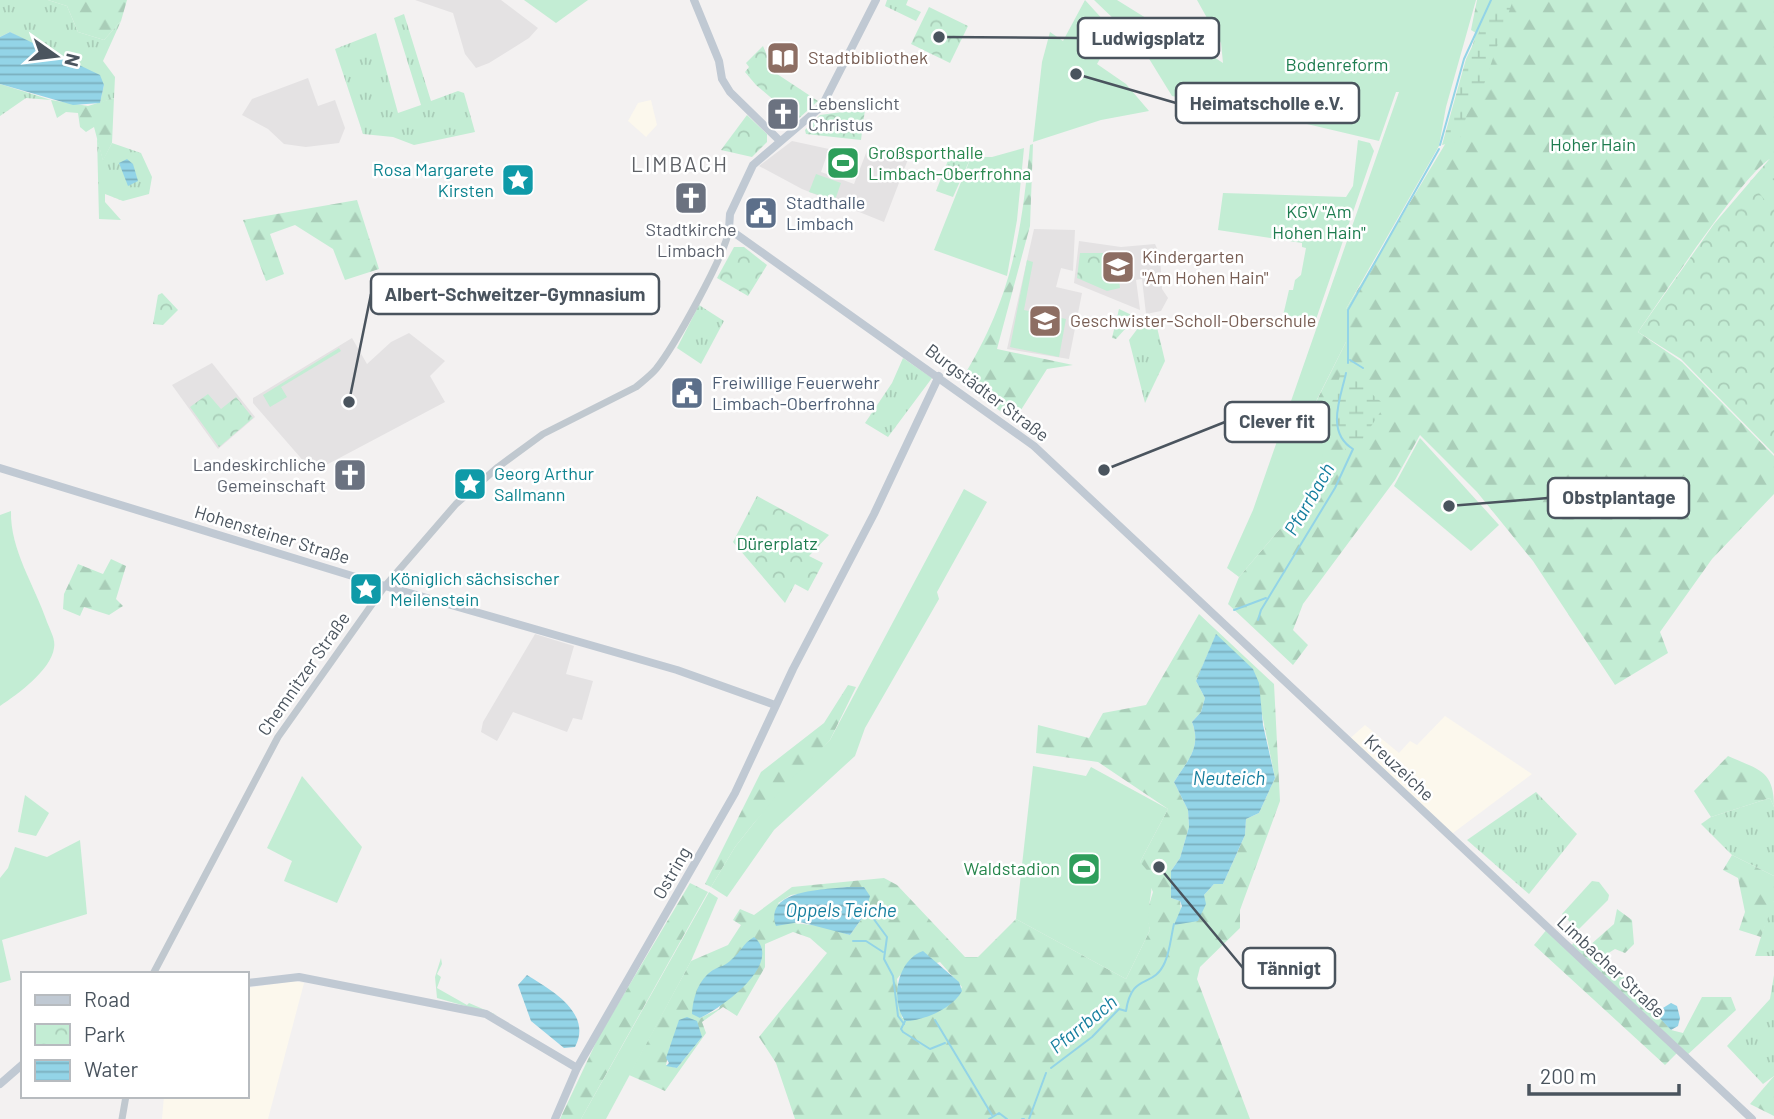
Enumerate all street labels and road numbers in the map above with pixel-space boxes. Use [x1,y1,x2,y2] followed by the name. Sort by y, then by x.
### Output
[921,339,1054,446] street label: Burgstädter Straße
[192,500,353,568] street label: Hohensteiner Straße
[252,607,354,740] street label: Chemnitzer Straße
[1360,729,1439,805] street label: Kreuzeiche
[647,842,695,903] street label: Ostring
[1553,911,1670,1022] street label: Limbacher Straße

